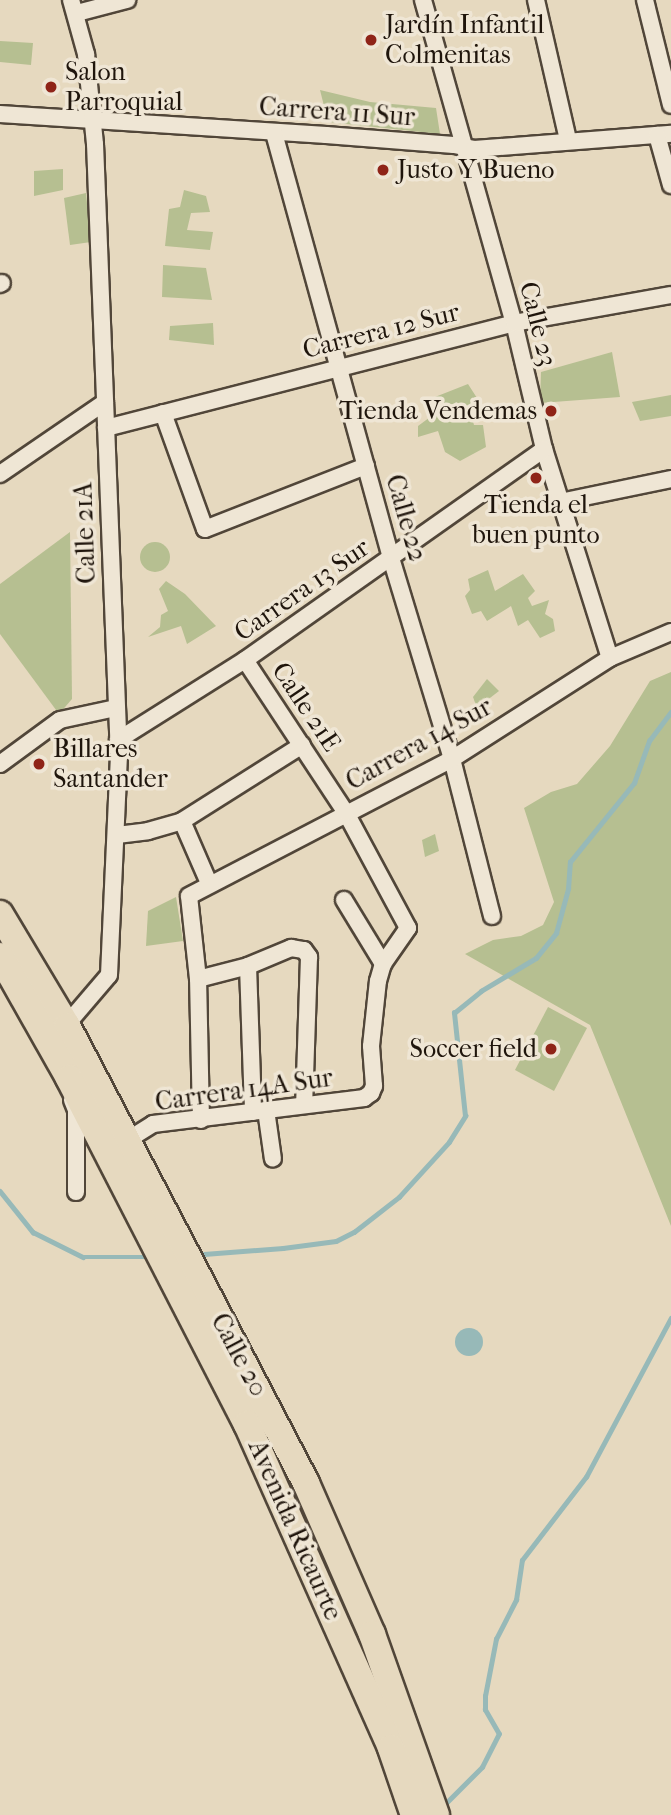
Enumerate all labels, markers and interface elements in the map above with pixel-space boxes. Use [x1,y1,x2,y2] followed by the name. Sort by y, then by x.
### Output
[385,9,544,70] place label: Jardín Infantil Colmenitas
[363,32,379,48] marker: Jardín Infantil Colmenitas
[65,56,183,118] place label: Salon Parroquial
[43,79,59,95] marker: Salon Parroquial
[258,91,416,133] street label: Carrera 11 Sur
[397,154,554,186] place label: Justo Y Bueno
[375,162,391,178] marker: Justo Y Bueno
[512,278,564,370] street label: Calle 23
[299,296,463,366] street label: Carrera 12 Sur
[339,395,537,427] place label: Tienda Vendemas
[543,403,559,419] marker: Tienda Vendemas
[528,470,544,486] marker: Tienda el buen punto
[379,471,433,565] street label: Calle 22
[68,482,102,584] street label: Calle 21A
[472,489,600,550] place label: Tienda el buen punto
[228,532,376,648] street label: Carrera 13 Sur
[265,657,347,757] street label: Calle 21E
[340,691,498,797] street label: Carrera 14 Sur
[53,733,168,794] place label: Billares Santander
[31,756,47,772] marker: Billares Santander
[410,1033,537,1065] place label: Soccer field
[543,1041,559,1057] marker: Soccer field
[153,1062,335,1118] street label: Carrera 14A Sur
[204,1308,274,1402] street label: Calle 20
[241,1435,349,1625] street label: Avenida Ricaurte

